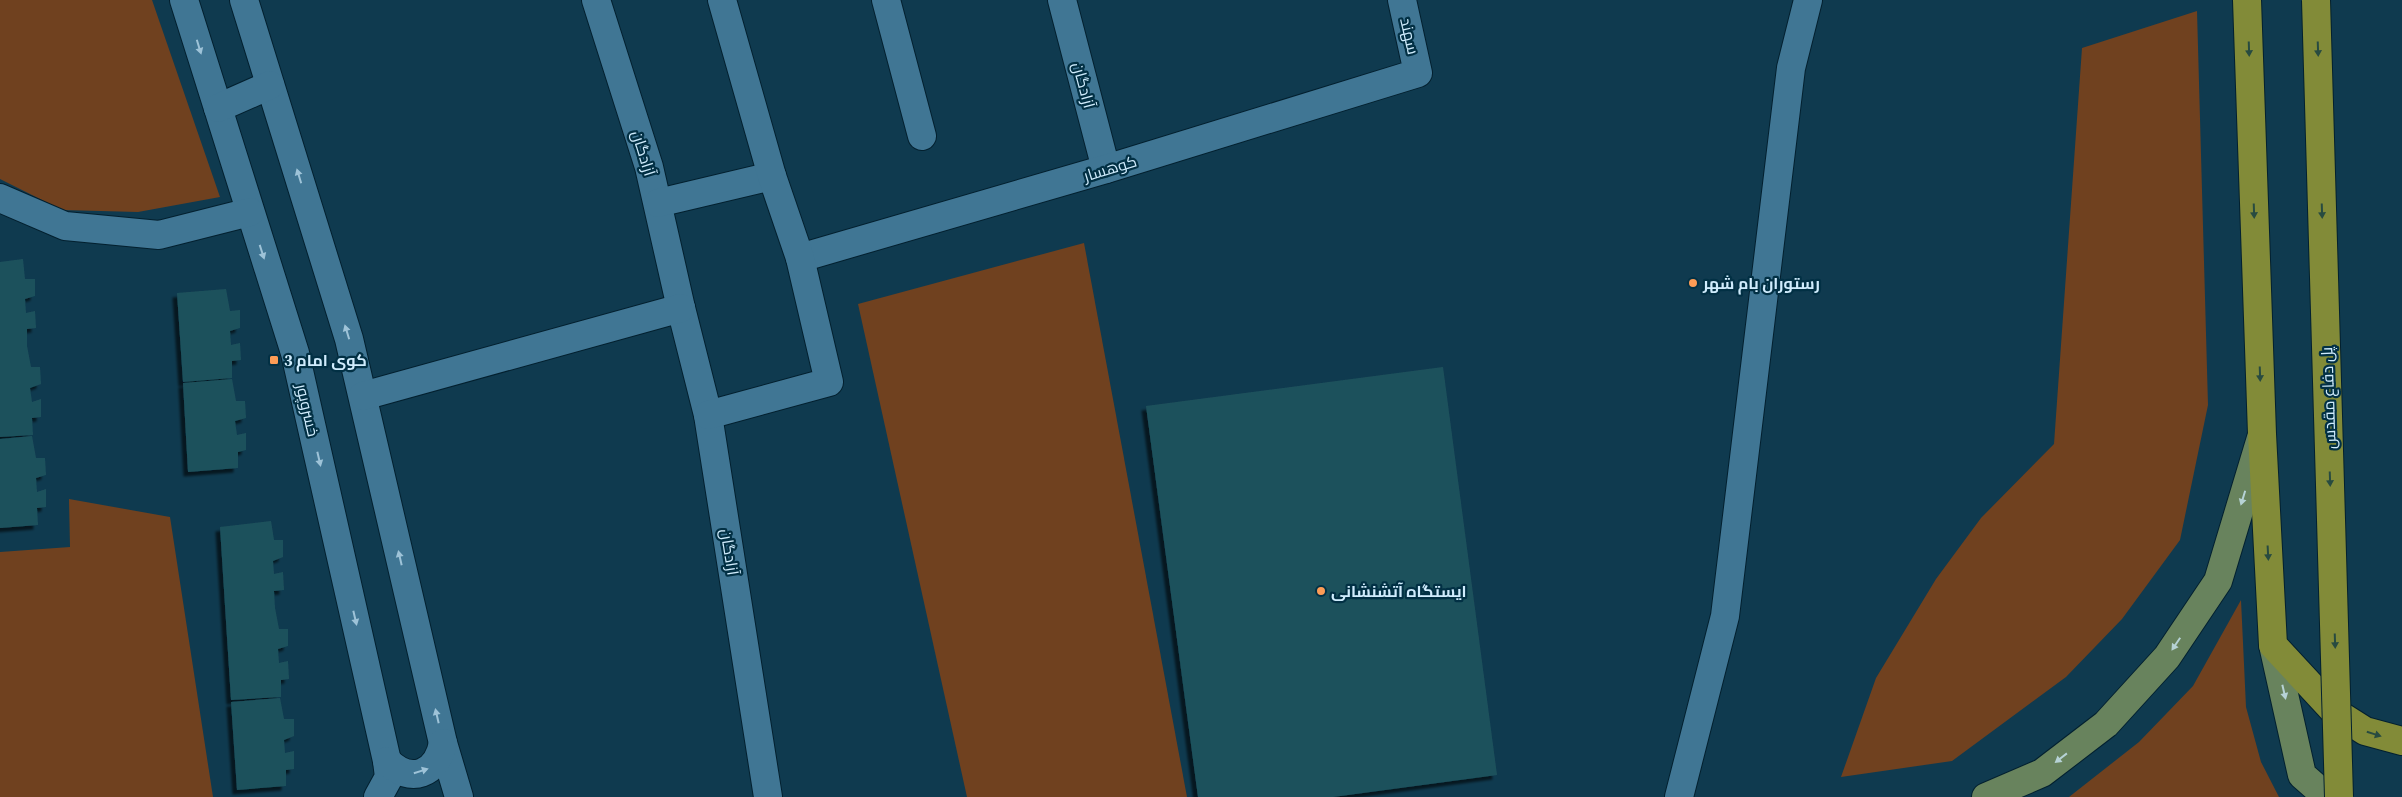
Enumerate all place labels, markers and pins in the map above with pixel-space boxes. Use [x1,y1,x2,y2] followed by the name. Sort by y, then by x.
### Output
[1702,272,1820,295] place label: رستوران بام شهر
[1687,277,1699,289] marker: رستوران بام شهر
[284,349,367,372] place label: کوی امام 3
[268,354,280,366] marker: کوی امام 3
[1331,580,1467,602] place label: ایستگاه آتشنشانی
[1315,585,1327,597] marker: ایستگاه آتشنشانی

